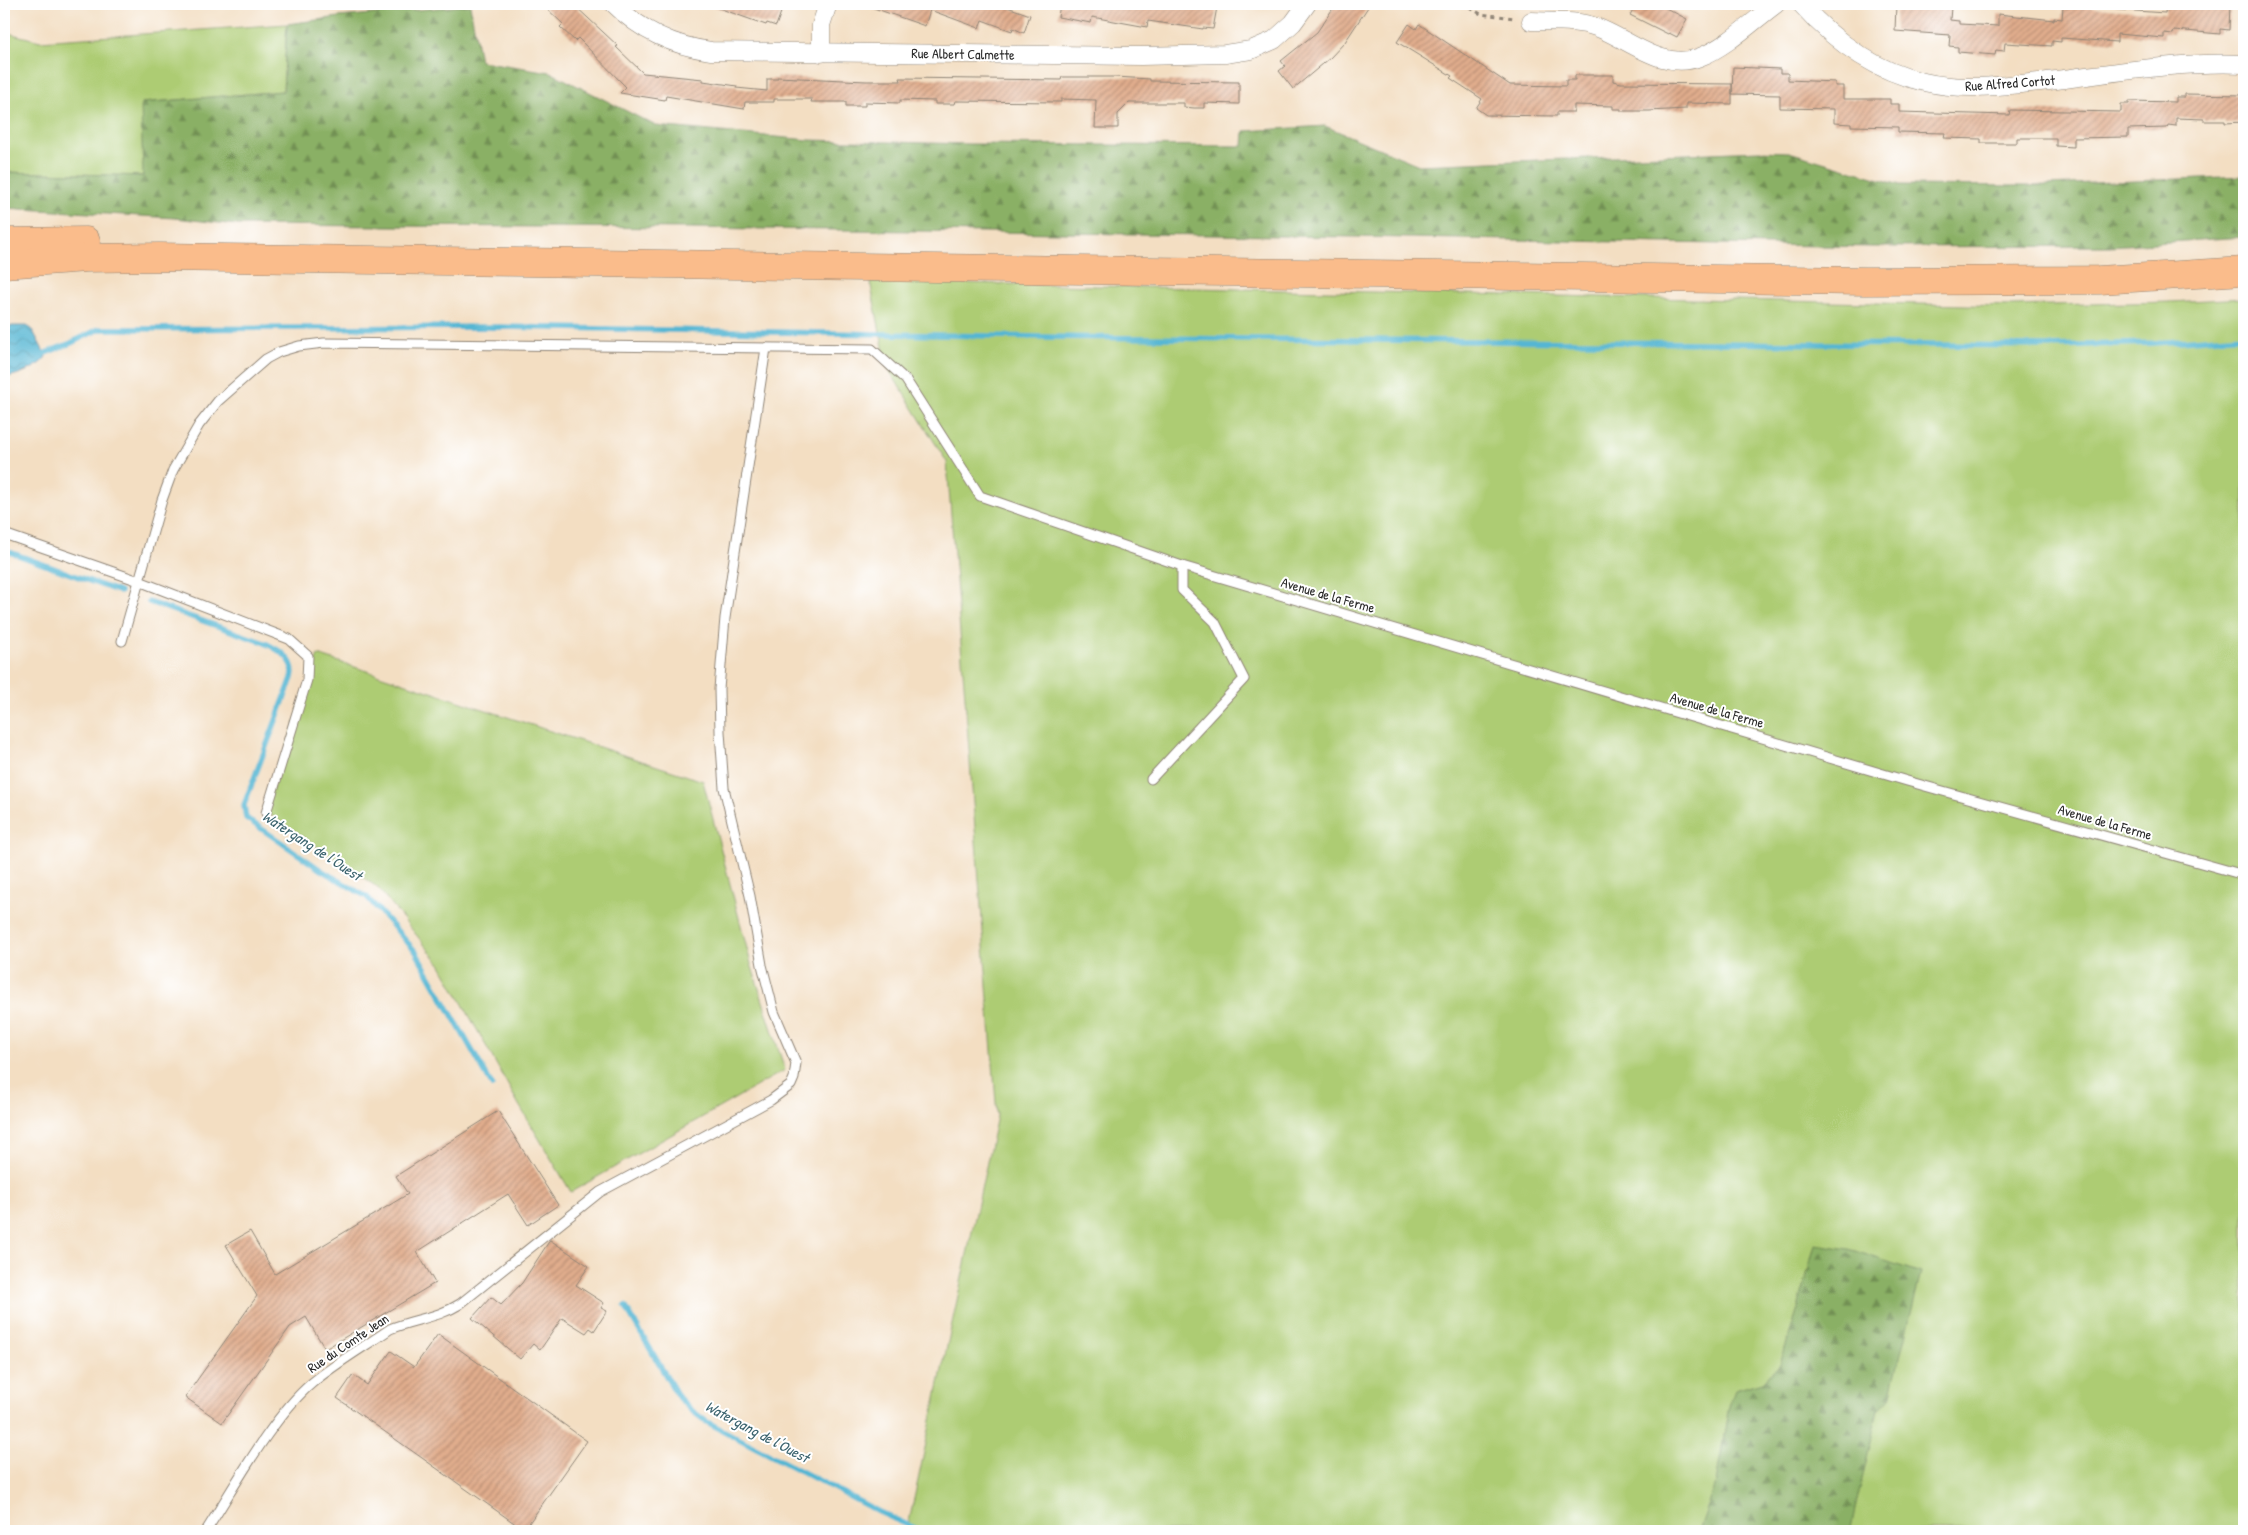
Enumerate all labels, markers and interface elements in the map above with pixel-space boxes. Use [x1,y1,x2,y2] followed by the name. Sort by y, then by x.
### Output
[911,43,1015,64] street label: Rue Albert Calmette
[1964,70,2056,95] street label: Rue Alfred Cortot
[1279,572,1378,617] street label: Avenue de la Ferme
[1668,687,1767,732] street label: Avenue de la Ferme
[2056,799,2155,844] street label: Avenue de la Ferme
[259,806,368,887] water label: Watergang de l'Ouest
[303,1308,392,1377] street label: Rue du Comte Jean
[702,1395,815,1469] water label: Watergang de l'Ouest

